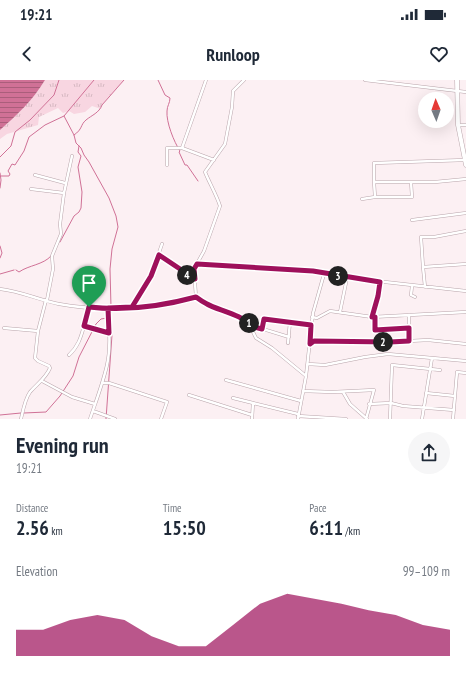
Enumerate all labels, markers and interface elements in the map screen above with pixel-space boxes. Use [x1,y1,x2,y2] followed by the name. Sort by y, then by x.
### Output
[20,5,52,24] text: 19:21
[16,43,38,65] icon: back
[206,43,260,66] text: Runloop
[428,43,450,65] icon: heart
[418,92,454,128] north arrow
[418,92,454,128] map controls
[177,265,197,285] pin: 4
[72,266,106,307] pin
[328,266,348,286] pin: 3
[184,268,190,282] text: 4
[335,269,341,283] text: 3
[78,272,100,294] icon: arrive
[239,313,259,333] pin: 1
[246,316,252,330] text: 1
[373,332,393,352] pin: 2
[380,335,386,349] text: 2
[16,431,109,459] text: Evening run
[408,432,450,474] button: share
[16,460,42,477] text: 19:21
[16,501,48,515] text: Distance
[163,501,182,515] text: Time
[309,501,327,515] text: Pace
[16,515,49,541] text: 2.56
[163,515,206,541] text: 15:50
[309,515,343,541] text: 6:11
[49,524,63,538] text: km
[343,524,360,538] text: /km
[16,563,58,580] text: Elevation
[403,563,450,580] text: 99–109 m

